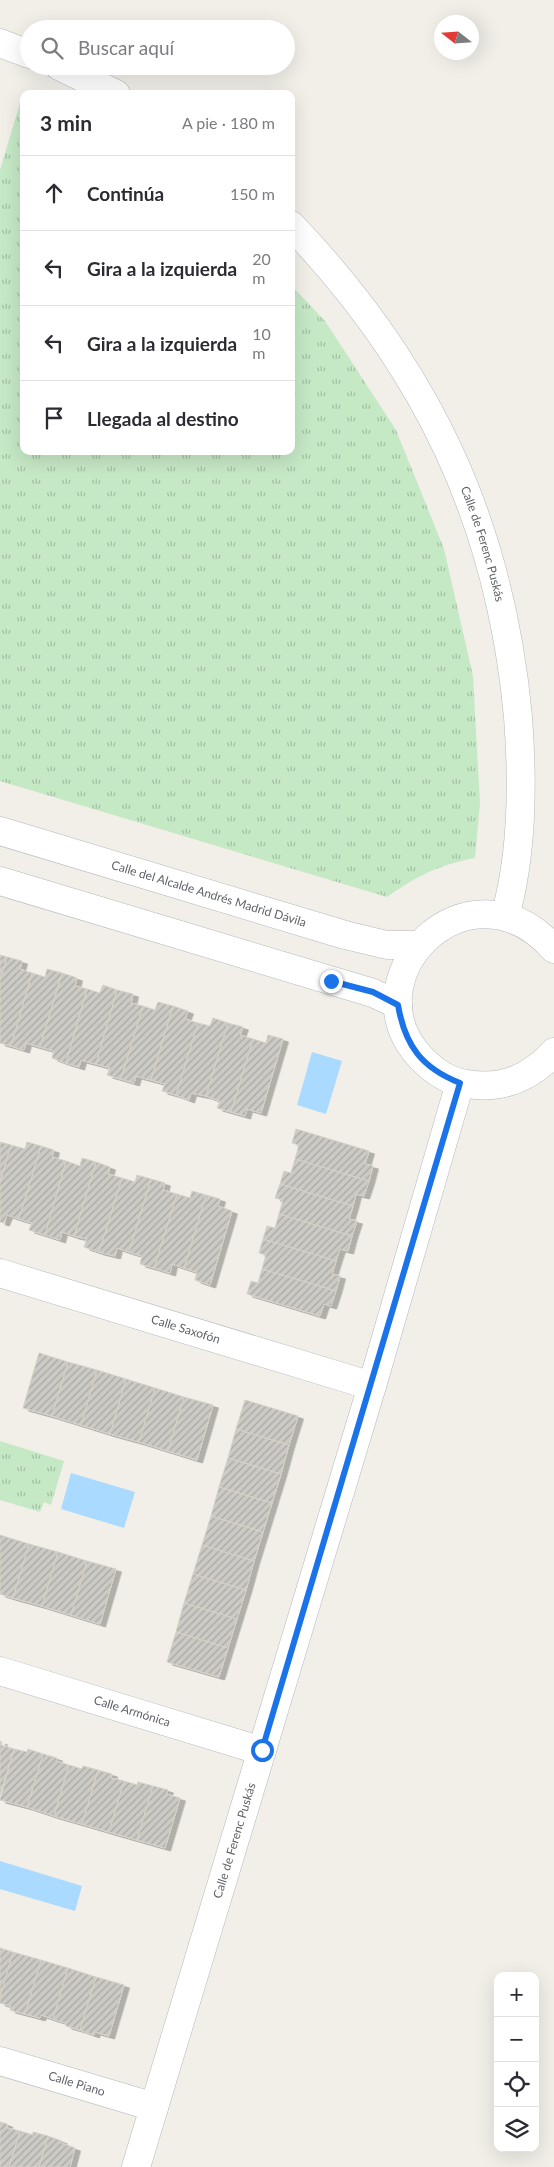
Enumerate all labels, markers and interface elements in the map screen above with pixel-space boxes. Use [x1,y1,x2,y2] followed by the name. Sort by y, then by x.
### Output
[434,15,479,60] north arrow
[20,20,295,75] search box
[38,34,66,62] icon: search
[78,36,174,59] text: Buscar aquí
[40,110,92,135] text: 3 min
[182,113,275,132] text: A pie · 180 m
[40,179,68,207] icon: ahead
[87,182,164,205] text: Continúa
[230,184,275,203] text: 150 m
[252,249,271,287] text: 20 m
[40,254,68,282] icon: left
[87,257,237,280] text: Gira a la izquierda
[252,324,271,362] text: 10 m
[40,329,68,357] icon: left
[87,332,237,355] text: Gira a la izquierda
[40,404,68,432] icon: arrive
[87,407,239,430] text: Llegada al destino
[458,484,508,603] street label: Calle de Ferenc Puskás
[110,857,308,930] street label: Calle del Alcalde Andrés Madrid Dávila
[320,970,343,993] route end
[149,1311,222,1346] street label: Calle Saxofón
[92,1692,172,1730] street label: Calle Armónica
[251,1739,274,1762] route start
[210,1781,259,1900] street label: Calle de Ferenc Puskás
[494,1972,539,2152] map controls
[494,1972,539,2017] button: +
[494,2017,539,2062] button: −
[494,2062,539,2107] button: locate
[47,2068,107,2099] street label: Calle Piano
[494,2107,539,2152] button: layers

